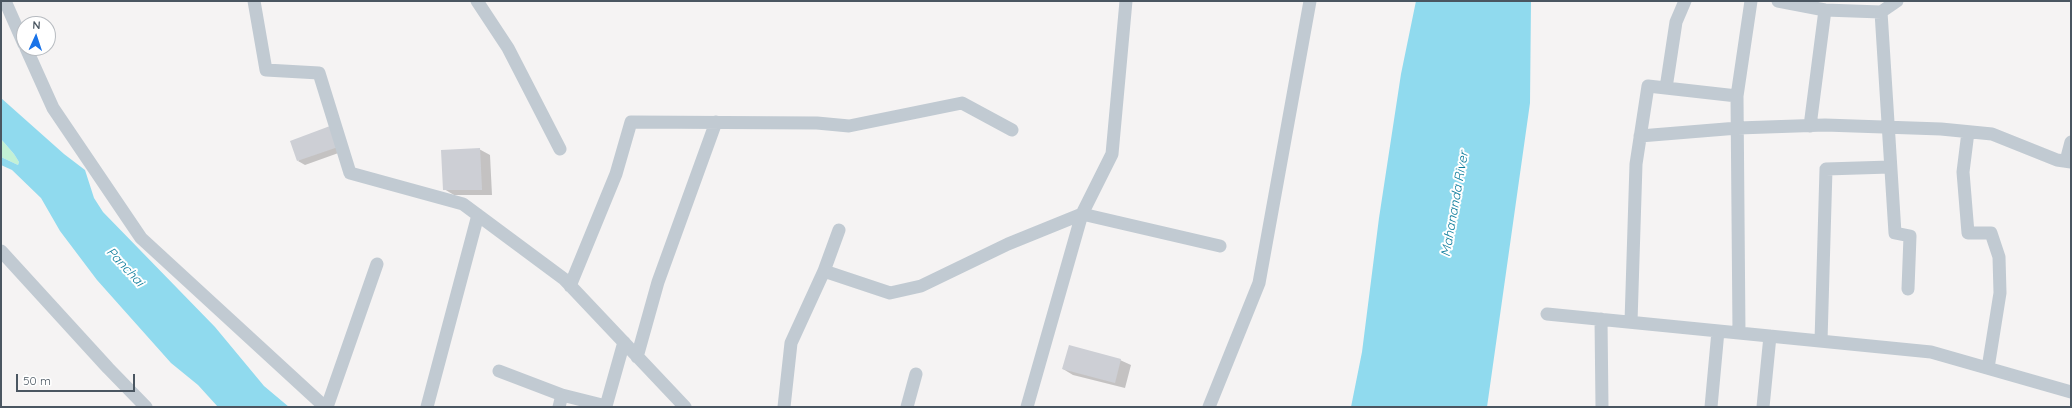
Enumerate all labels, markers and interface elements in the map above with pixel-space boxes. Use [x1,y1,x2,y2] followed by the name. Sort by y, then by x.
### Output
[16,16,56,56] north arrow
[32,18,41,32] text: N
[1438,150,1472,258] water label: Mahananda River
[103,244,147,290] water label: Panchai
[18,366,137,392] scale bar
[23,373,51,388] text: 50 m

